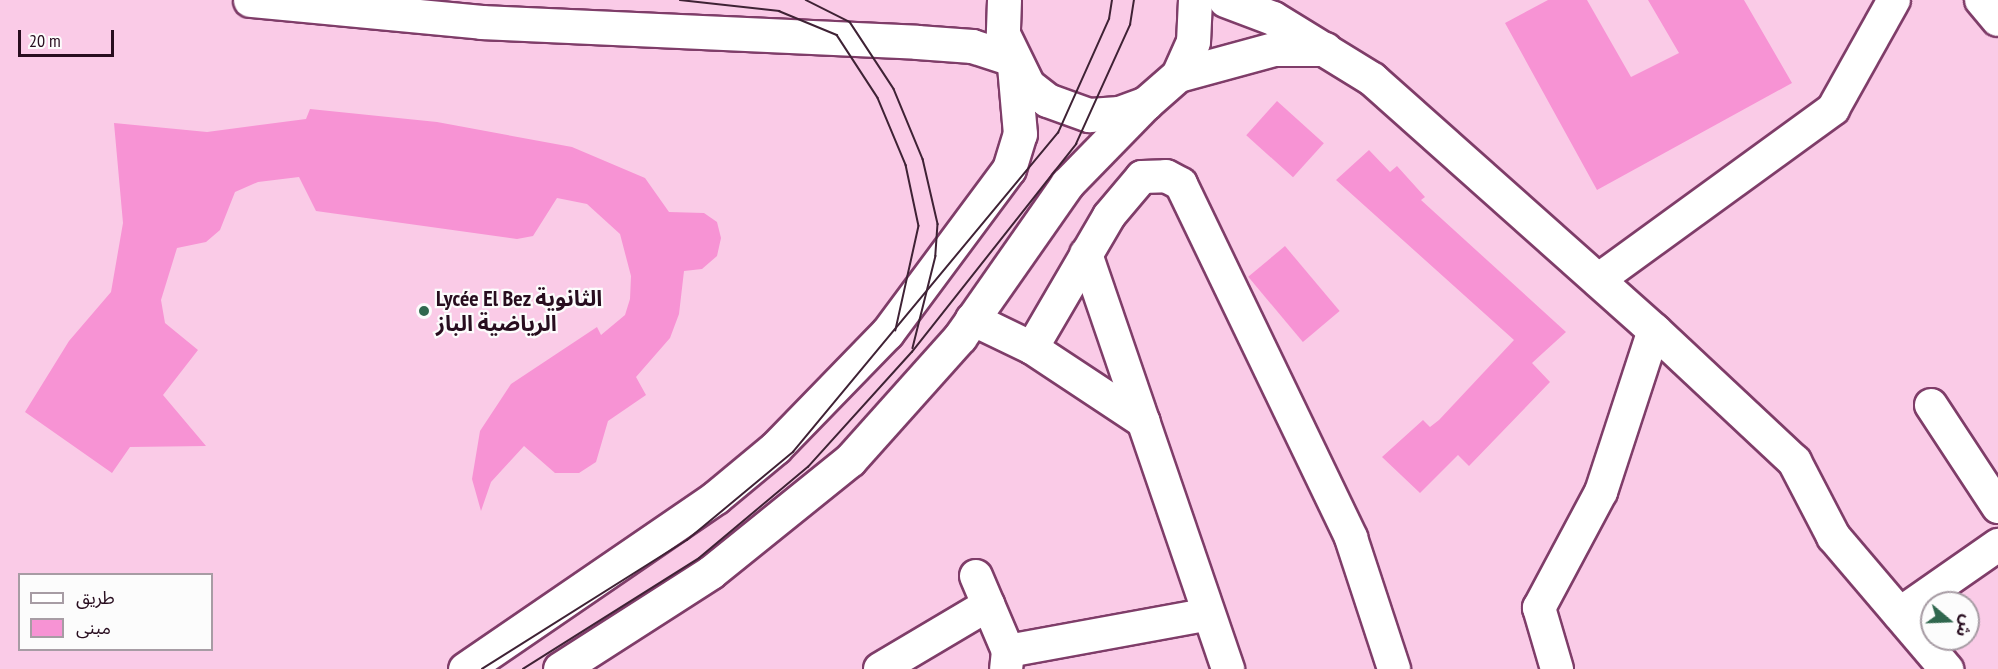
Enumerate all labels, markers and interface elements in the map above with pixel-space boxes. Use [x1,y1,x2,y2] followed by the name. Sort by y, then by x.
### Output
[21,18,117,56] scale bar
[29,29,61,52] text: 20 m
[436,285,603,336] place label: Lycée El Bez الثانوية الرياضية الباز
[417,304,431,318] marker: Lycée El Bez الثانوية الرياضية الباز
[18,573,213,651] legend
[76,586,115,609] text: طريق
[1920,591,1980,651] north arrow
[1952,613,1978,640] text: ش
[76,616,111,639] text: مبنى

